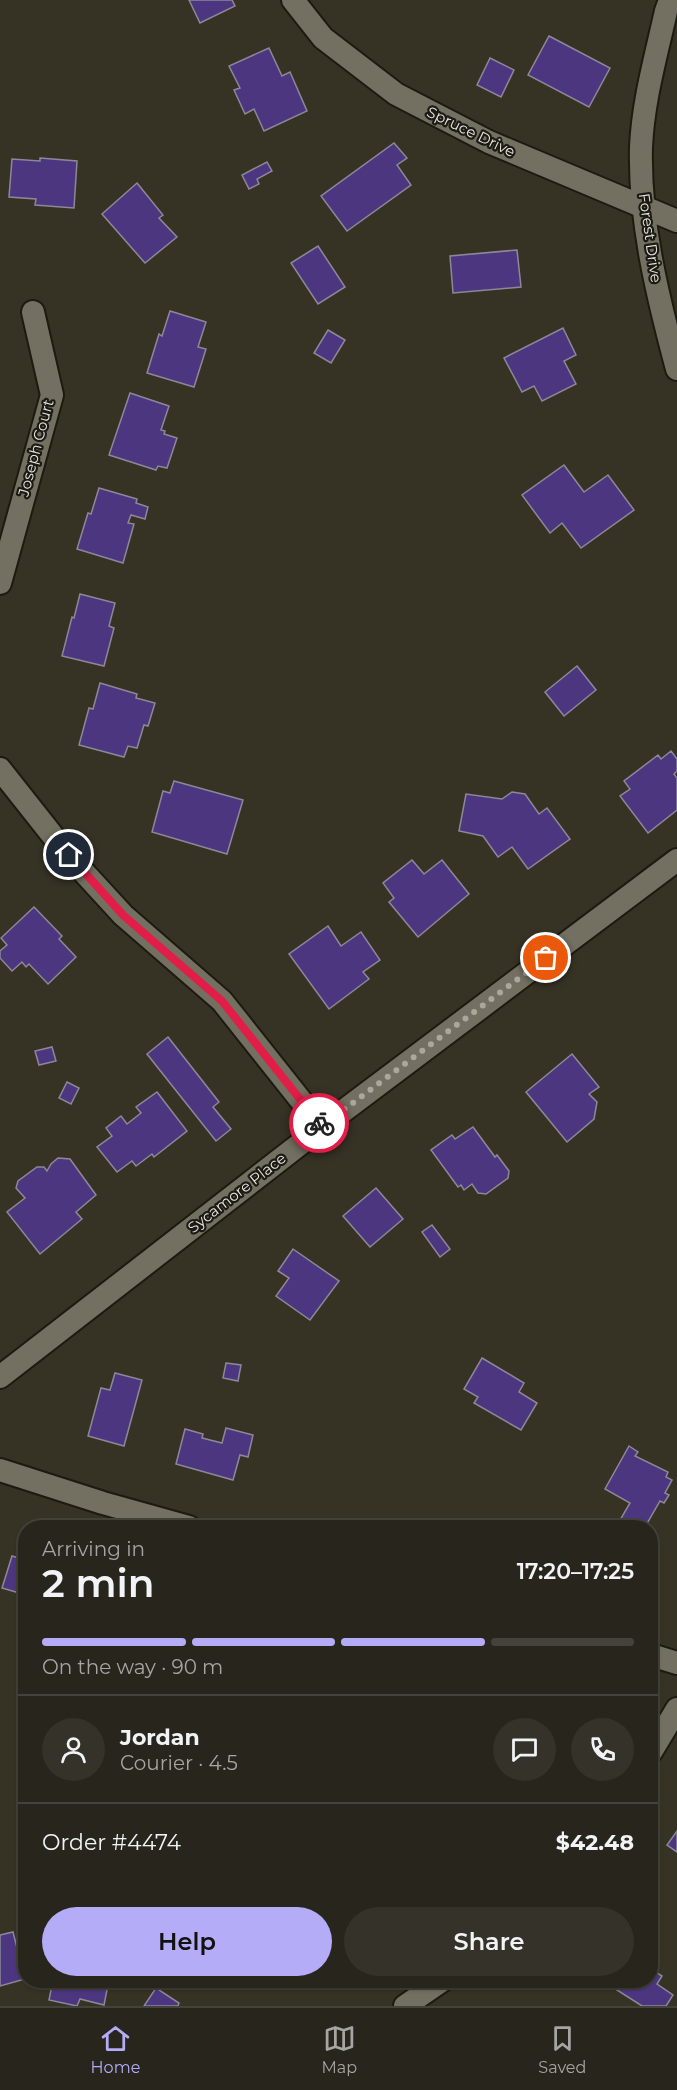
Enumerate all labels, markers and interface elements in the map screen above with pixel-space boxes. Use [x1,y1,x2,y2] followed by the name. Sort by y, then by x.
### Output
[424,102,519,161] street label: Spruce Drive
[635,192,666,284] street label: Forest Drive
[13,397,58,499] street label: Joseph Court
[43,829,94,880] pin
[52,838,85,871] icon: home
[520,932,571,983] pin
[529,941,562,974] icon: bag
[289,1093,349,1153] courier
[303,1107,336,1140] icon: bike
[184,1148,290,1237] street label: Sycamore Place
[42,1537,145,1561] text: Arriving in
[517,1558,634,1585] text: 17:20–17:25
[42,1559,155,1607] text: 2 min
[42,1655,223,1679] text: On the way · 90 m
[42,1718,105,1781] button: person
[493,1718,556,1781] button: chat
[571,1718,634,1781] button: phone
[120,1724,200,1751] text: Jordan
[120,1751,238,1775] text: Courier · 4.5
[42,1829,181,1856] text: Order #4474
[556,1829,634,1856] text: $42.48
[42,1907,332,1976] button: Help
[344,1907,634,1976] button: Share
[91,2022,140,2077] tab: Home
[322,2022,357,2077] tab: Map
[538,2022,586,2077] tab: Saved

